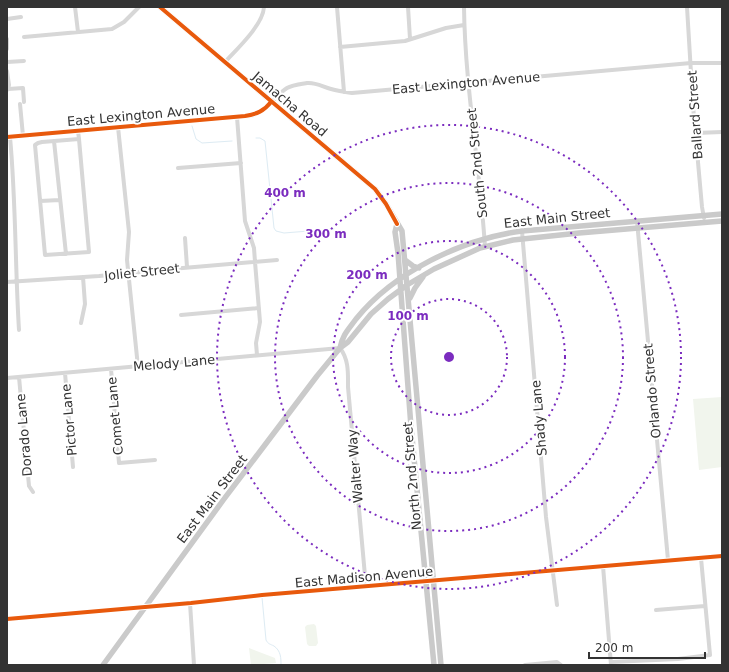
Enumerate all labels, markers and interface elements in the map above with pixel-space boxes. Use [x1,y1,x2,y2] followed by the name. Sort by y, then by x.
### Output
[249,68,330,139] street label: Jamacha Road
[391,69,541,97] street label: East Lexington Avenue
[684,70,706,160] street label: Ballard Street
[66,101,216,129] street label: East Lexington Avenue
[464,107,490,219] street label: South 2nd Street
[264,186,306,200] text: 400 m
[503,205,611,231] street label: East Main Street
[305,227,347,241] text: 300 m
[103,261,180,284] street label: Joliet Street
[346,268,388,282] text: 200 m
[387,309,429,323] text: 100 m
[640,343,664,439] street label: Orlando Street
[442,350,456,364] centre of rings
[132,352,216,374] street label: Melody Lane
[104,376,126,456] street label: Comet Lane
[528,379,550,457] street label: Shady Lane
[58,383,80,457] street label: Pictor Lane
[13,393,35,477] street label: Dorado Lane
[400,421,424,531] street label: North 2nd Street
[344,428,366,503] street label: Walter Way
[174,452,250,546] street label: East Main Street
[294,563,434,591] street label: East Madison Avenue
[589,634,705,660] scale bar
[595,641,633,655] text: 200 m

